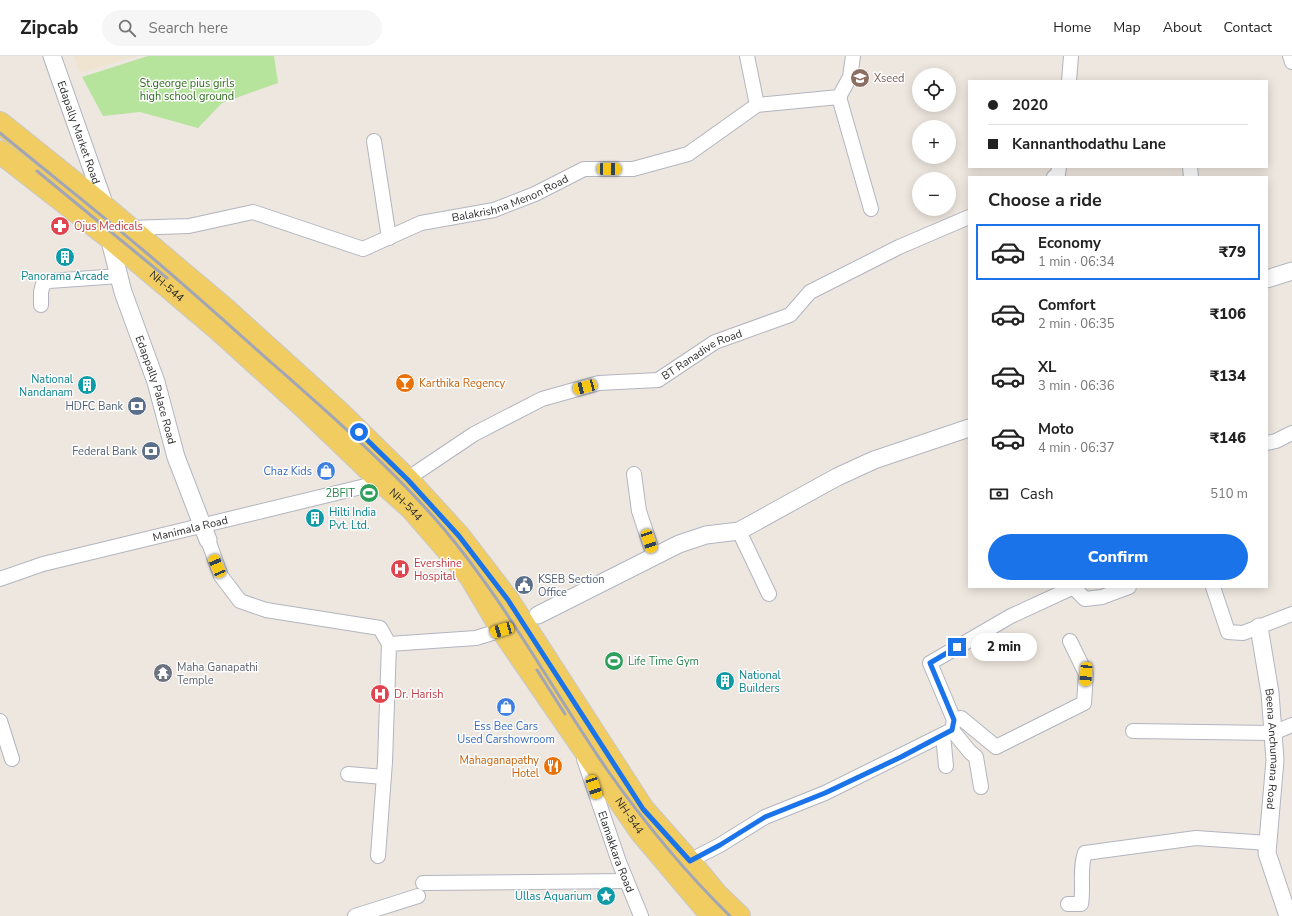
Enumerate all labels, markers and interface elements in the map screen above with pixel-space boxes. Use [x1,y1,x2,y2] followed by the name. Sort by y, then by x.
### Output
[102,10,382,46] search box
[20,15,78,41] text: Zipcab
[116,17,138,39] icon: search
[148,18,228,38] text: Search here
[1053,18,1091,37] text: Home
[1113,18,1141,37] text: Map
[1163,18,1202,37] text: About
[1224,18,1272,37] text: Contact
[849,67,871,89] school or university icon: Xseed
[912,68,956,216] map controls
[912,68,956,112] button: locate
[874,71,905,86] place label: Xseed
[139,76,235,104] park label: St.george pius girls high school ground
[53,79,104,186] street label: Edapally Market Road
[1012,95,1048,115] text: 2020
[912,120,956,164] button: +
[1012,134,1166,154] text: Kannanthodathu Lane
[597,163,621,175] car
[451,171,571,225] street label: Balakrishna Menon Road
[912,172,956,216] button: −
[988,188,1102,212] text: Choose a ride
[49,215,71,237] pharmacy icon: Ojus Medicals
[74,219,143,234] place label: Ojus Medicals
[1038,233,1101,253] text: Economy
[990,234,1026,270] icon: car
[1219,242,1246,262] text: ₹79
[54,246,76,268] building icon: Panorama Arcade
[1038,253,1114,271] text: 1 min · 06:34
[146,267,187,305] street label: NH-544
[21,269,109,284] place label: Panorama Arcade
[1038,295,1095,315] text: Comfort
[990,296,1026,332] icon: car
[1210,304,1246,324] text: ₹106
[1038,315,1114,333] text: 2 min · 06:35
[659,326,744,384] street label: BT Ranadive Road
[132,333,179,446] street label: Edappally Palace Road
[1038,357,1057,377] text: XL
[990,358,1026,394] icon: car
[1210,366,1246,386] text: ₹134
[19,372,74,400] place label: National Nandanam
[394,372,416,394] bar icon: Karthika Regency
[76,374,98,396] building icon: National Nandanam
[419,376,505,391] place label: Karthika Regency
[1038,377,1114,395] text: 3 min · 06:36
[572,378,598,396] car
[126,395,148,417] bank icon: HDFC Bank
[65,399,123,414] place label: HDFC Bank
[1038,419,1074,439] text: Moto
[990,420,1026,456] icon: car
[350,423,368,441] route start
[1210,428,1246,448] text: ₹146
[1038,439,1114,457] text: 4 min · 06:37
[140,440,162,462] bank icon: Federal Bank
[72,444,137,459] place label: Federal Bank
[315,460,337,482] shop icon: Chaz Kids
[263,464,312,479] place label: Chaz Kids
[358,482,380,504] sports icon: 2BFIT
[988,483,1010,505] icon: cash
[1020,484,1054,504] text: Cash
[386,485,426,524] street label: NH-544
[1210,485,1248,503] text: 510 m
[325,486,355,501] place label: 2BFIT
[329,505,376,533] place label: Hilti India Pvt. Ltd.
[304,507,326,529] building icon: Hilti India Pvt. Ltd.
[151,513,229,545] street label: Manimala Road
[639,528,659,554] car
[988,534,1248,580] button: Confirm
[207,553,227,579] car
[414,556,462,584] place label: Evershine Hospital
[389,558,411,580] hospital icon: Evershine Hospital
[538,572,605,600] place label: KSEB Section Office
[513,574,535,596] public building icon: KSEB Section Office
[489,621,515,639] car
[971,633,1037,661] callout: 2 min
[948,638,966,656] route end
[987,638,1021,656] text: 2 min
[603,650,625,672] sports icon: Life Time Gym
[628,654,699,669] place label: Life Time Gym
[177,660,258,688] place label: Maha Ganapathi Temple
[152,662,174,684] temple icon: Maha Ganapathi Temple
[1079,662,1093,686] car
[739,668,782,696] place label: National Builders
[714,670,736,692] building icon: National Builders
[369,683,391,705] hospital icon: Dr. Harish
[394,687,443,702] place label: Dr. Harish
[1261,687,1282,810] street label: Beena Anchumana Road
[495,696,517,718] shop icon: Ess Bee Cars Used Carshowroom
[457,719,555,747] place label: Ess Bee Cars Used Carshowroom
[459,753,540,781] place label: Mahaganapathy Hotel
[542,755,564,777] restaurant icon: Mahaganapathy Hotel
[584,774,604,800] car
[611,795,647,837] street label: NH-544
[594,809,638,895] street label: Elamakkara Road
[595,885,617,907] place icon: Ullas Aquarium
[515,889,592,904] place label: Ullas Aquarium

